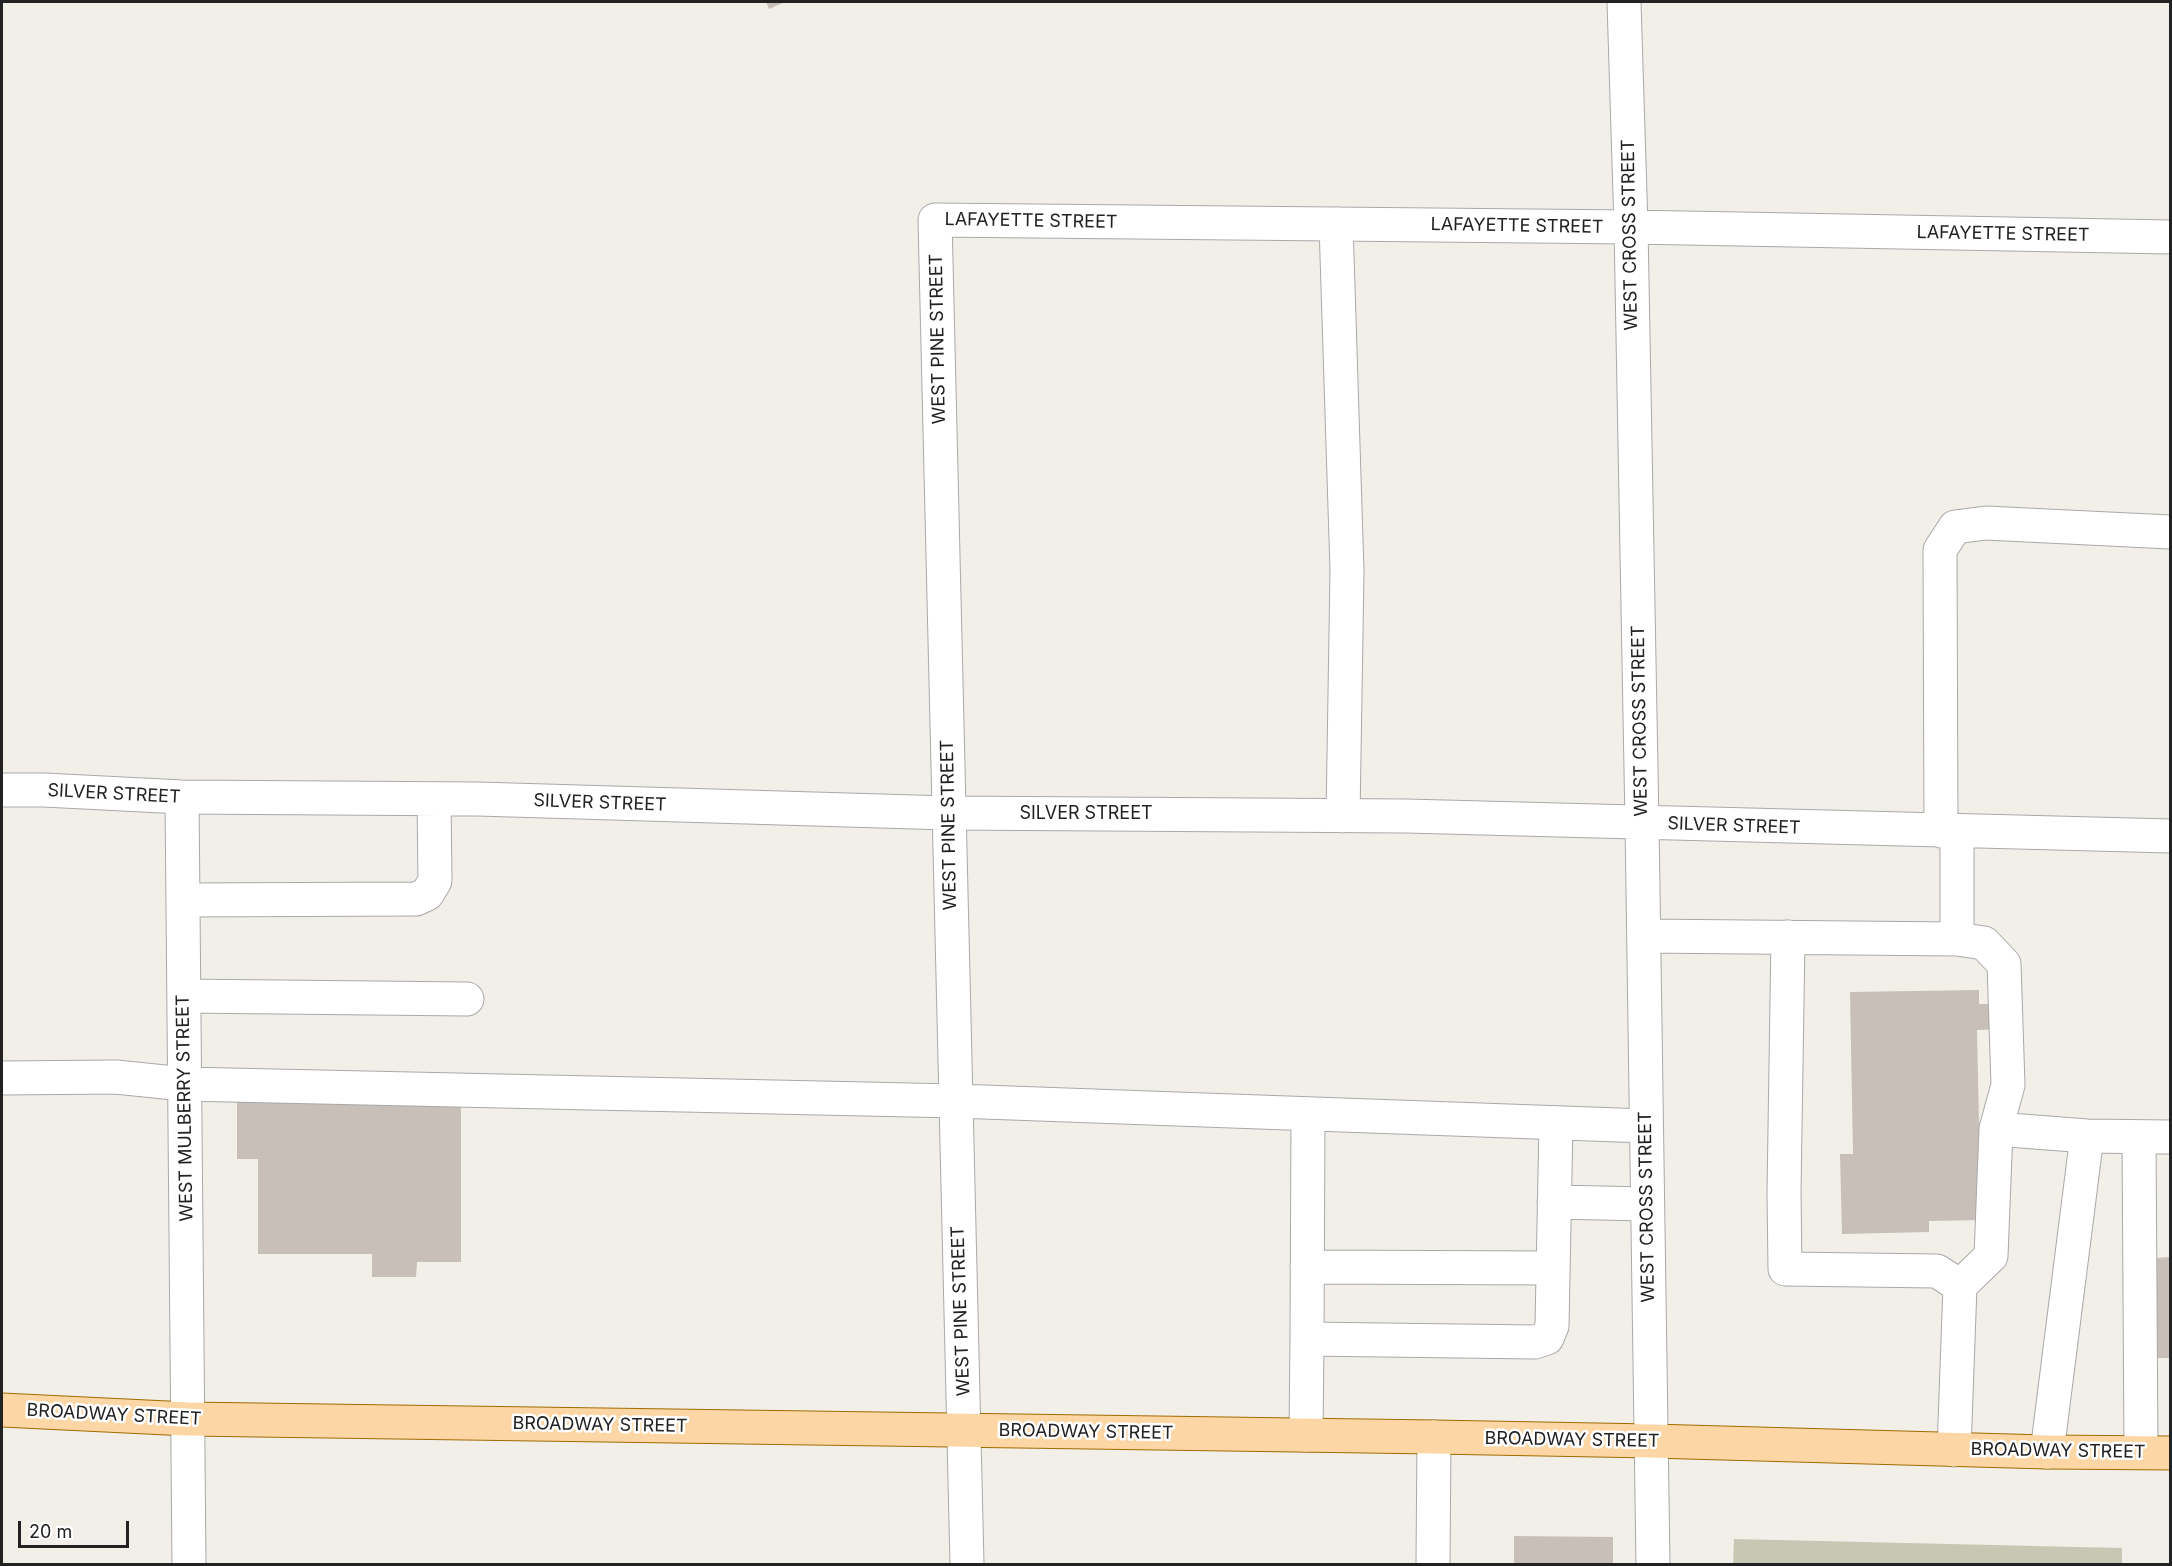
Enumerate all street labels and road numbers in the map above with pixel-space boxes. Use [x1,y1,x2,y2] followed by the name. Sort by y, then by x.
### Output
[1618,139,1642,331] street label: WEST CROSS STREET
[944,209,1118,233] street label: LAFAYETTE STREET
[1430,214,1604,238] street label: LAFAYETTE STREET
[1916,222,2090,246] street label: LAFAYETTE STREET
[926,254,950,424] street label: WEST PINE STREET
[1628,625,1652,817] street label: WEST CROSS STREET
[937,740,961,910] street label: WEST PINE STREET
[47,780,181,808] street label: SILVER STREET
[533,790,667,816] street label: SILVER STREET
[1019,803,1153,825] street label: SILVER STREET
[1667,813,1801,839] street label: SILVER STREET
[172,994,198,1222] street label: WEST MULBERRY STREET
[1635,1111,1659,1303] street label: WEST CROSS STREET
[947,1225,975,1397] street label: WEST PINE STREET
[26,1400,202,1430] street label: BROADWAY STREET
[512,1413,688,1437] street label: BROADWAY STREET
[998,1420,1174,1444] street label: BROADWAY STREET
[1484,1428,1660,1452] street label: BROADWAY STREET
[1970,1439,2146,1463] street label: BROADWAY STREET

